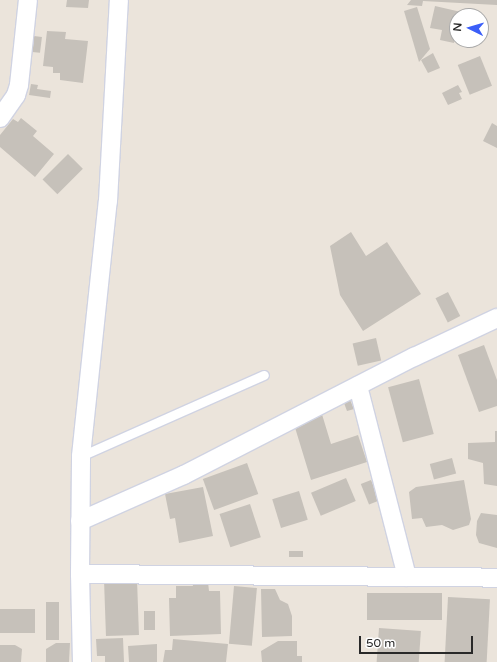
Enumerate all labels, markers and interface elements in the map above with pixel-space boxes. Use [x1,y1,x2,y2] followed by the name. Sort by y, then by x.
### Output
[449,8,489,48] north arrow
[451,22,464,32] text: N
[361,628,475,654] scale bar
[366,636,395,650] text: 50 m

